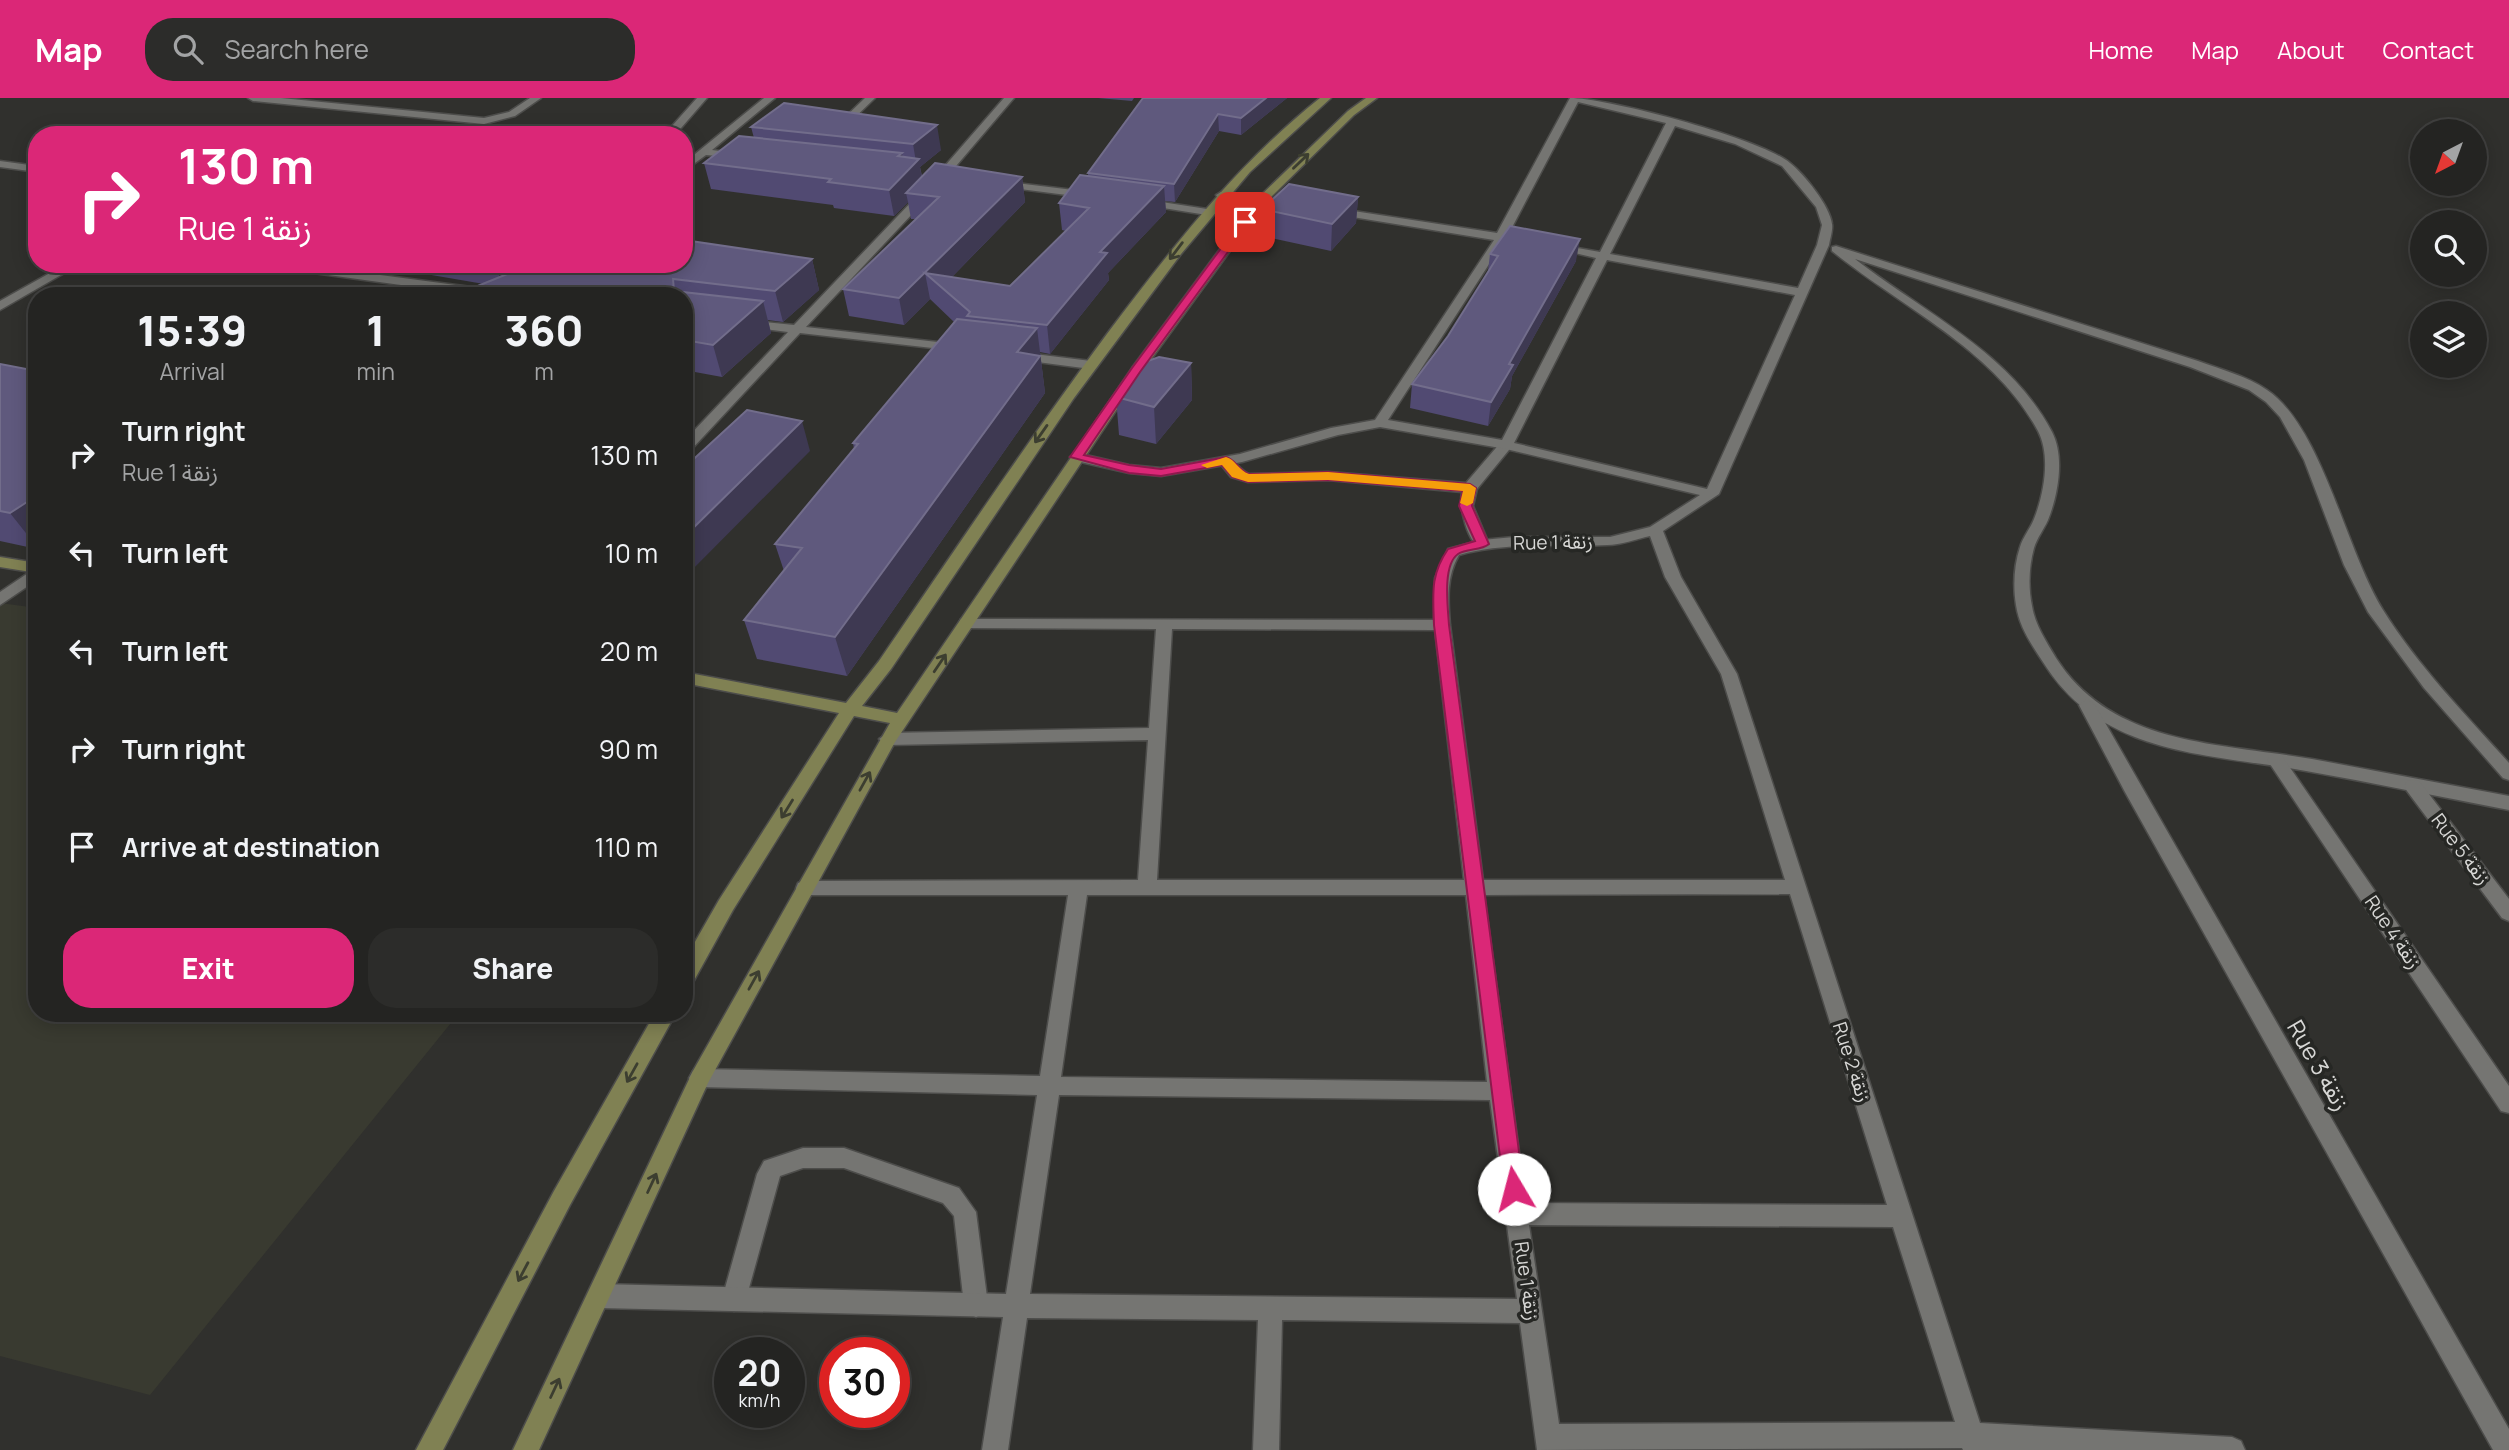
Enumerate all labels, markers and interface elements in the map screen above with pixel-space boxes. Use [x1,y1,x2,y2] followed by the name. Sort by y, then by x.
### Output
[145,18,635,81] search box
[35,27,103,72] text: Map
[169,30,207,68] icon: search
[225,31,369,67] text: Search here
[2088,33,2153,66] text: Home
[2191,33,2239,66] text: Map
[2277,33,2345,66] text: About
[2383,33,2474,66] text: Contact
[2410,119,2487,196] north arrow
[2410,119,2487,378] map controls
[178,132,314,199] text: 130 m
[1293,153,1310,170] one-way arrow
[63,154,154,245] icon: right
[1215,192,1275,252] pin
[1226,203,1264,241] icon: arrive
[178,206,312,250] text: Rue 1 زنقة
[2410,210,2487,287] button: search
[1169,242,1184,260] one-way arrow
[137,301,247,359] text: 15:39
[366,301,385,359] text: 1
[504,301,584,359] text: 360
[2410,301,2487,378] button: layers
[159,355,225,387] text: Arrival
[356,355,395,387] text: min
[534,355,554,387] text: m
[122,413,246,449] text: Turn right
[1034,424,1048,443] one-way arrow
[63,436,101,474] icon: right
[590,437,658,473] text: 130 m
[122,456,218,488] text: Rue 1 زنقة
[1513,528,1593,556] street label: Rue 1 زنقة
[63,534,101,572] icon: left
[122,535,229,571] text: Turn left
[605,535,658,571] text: 10 m
[63,632,101,670] icon: left
[122,633,229,669] text: Turn left
[600,633,658,669] text: 20 m
[933,654,948,673] one-way arrow
[63,730,101,768] icon: right
[122,731,246,767] text: Turn right
[599,731,658,767] text: 90 m
[859,771,872,792] one-way arrow
[779,799,793,819] one-way arrow
[2426,808,2496,890] street label: Rue 5 زنقة
[63,828,101,866] icon: arrive
[122,829,380,865] text: Arrive at destination
[595,829,658,865] text: 110 m
[2359,890,2427,974] street label: Rue 4 زنقة
[63,928,354,1008] button: Exit
[368,928,658,1008] button: Share
[748,970,762,990] one-way arrow
[2280,1014,2358,1116] street label: Rue 3 زنقة
[1827,1019,1877,1105] street label: Rue 2 زنقة
[625,1062,638,1083] one-way arrow
[1477,1152,1551,1226] position arrow
[646,1173,659,1194] one-way arrow
[1509,1240,1545,1322] street label: Rue 1 زنقة
[516,1261,529,1282] one-way arrow
[819,1337,910,1428] speed limit sign: 30
[738,1349,781,1397] text: 20
[548,1378,562,1399] one-way arrow
[739,1388,780,1412] text: km/h

